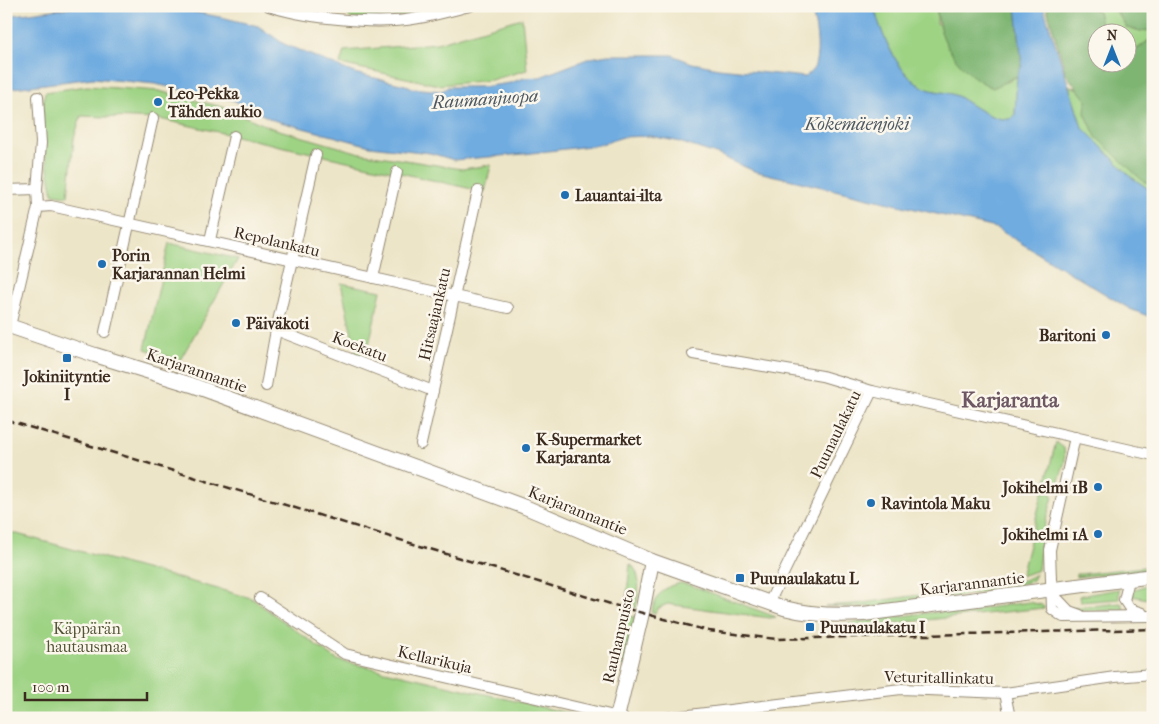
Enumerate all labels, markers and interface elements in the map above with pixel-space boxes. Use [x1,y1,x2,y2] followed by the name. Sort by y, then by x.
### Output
[1086,22,1136,72] north arrow
[1107,27,1118,44] text: N
[167,84,262,121] place label: Leo-Pekka Tähden aukio
[430,85,539,114] water label: Raumanjuopa
[152,96,164,108] marker: Leo-Pekka Tähden aukio
[803,114,911,135] water label: Kokemäenjoki
[575,186,662,205] place label: Lauantai-ilta
[559,189,571,201] marker: Lauantai-ilta
[232,222,322,261] street label: Repolankatu
[112,246,246,283] place label: Porin Karjarannan Helmi
[96,258,108,270] marker: Porin Karjarannan Helmi
[415,266,454,362] street label: Hitsaajankatu
[246,314,309,333] place label: Päiväkoti
[230,317,242,329] marker: Päiväkoti
[1039,326,1096,345] place label: Baritoni
[329,327,390,366] street label: Koekatu
[1100,329,1112,341] marker: Baritoni
[144,344,250,397] street label: Karjarannantie
[61,352,73,364] marker: Jokiniityntie I
[22,367,111,404] place label: Jokiniityntie I
[806,387,865,481] street label: Puunaulakatu
[961,388,1060,412] district label: Karjaranta
[536,430,642,467] place label: K-Supermarket Karjaranta
[520,442,532,454] marker: K-Supermarket Karjaranta
[1001,478,1088,498] place label: Jokihelmi 1B
[1092,481,1104,493] marker: Jokihelmi 1B
[525,482,630,539] street label: Karjarannantie
[881,494,991,513] place label: Ravintola Maku
[865,497,877,509] marker: Ravintola Maku
[1001,525,1089,545] place label: Jokihelmi 1A
[1092,528,1104,540] marker: Jokihelmi 1A
[919,568,1026,599] street label: Karjarannantie
[750,569,859,588] place label: Puunaulakatu L
[734,572,746,584] marker: Puunaulakatu L
[598,587,639,685] street label: Rauhanpuisto
[820,618,926,637] place label: Puunaulakatu I
[46,619,128,656] park label: Käppärän hautausmaa
[804,621,816,633] marker: Puunaulakatu I
[396,642,475,677] street label: Kellarikuja
[883,667,994,688] street label: Veturitallinkatu
[25,669,148,701] scale bar
[32,678,70,696] text: 100 m

